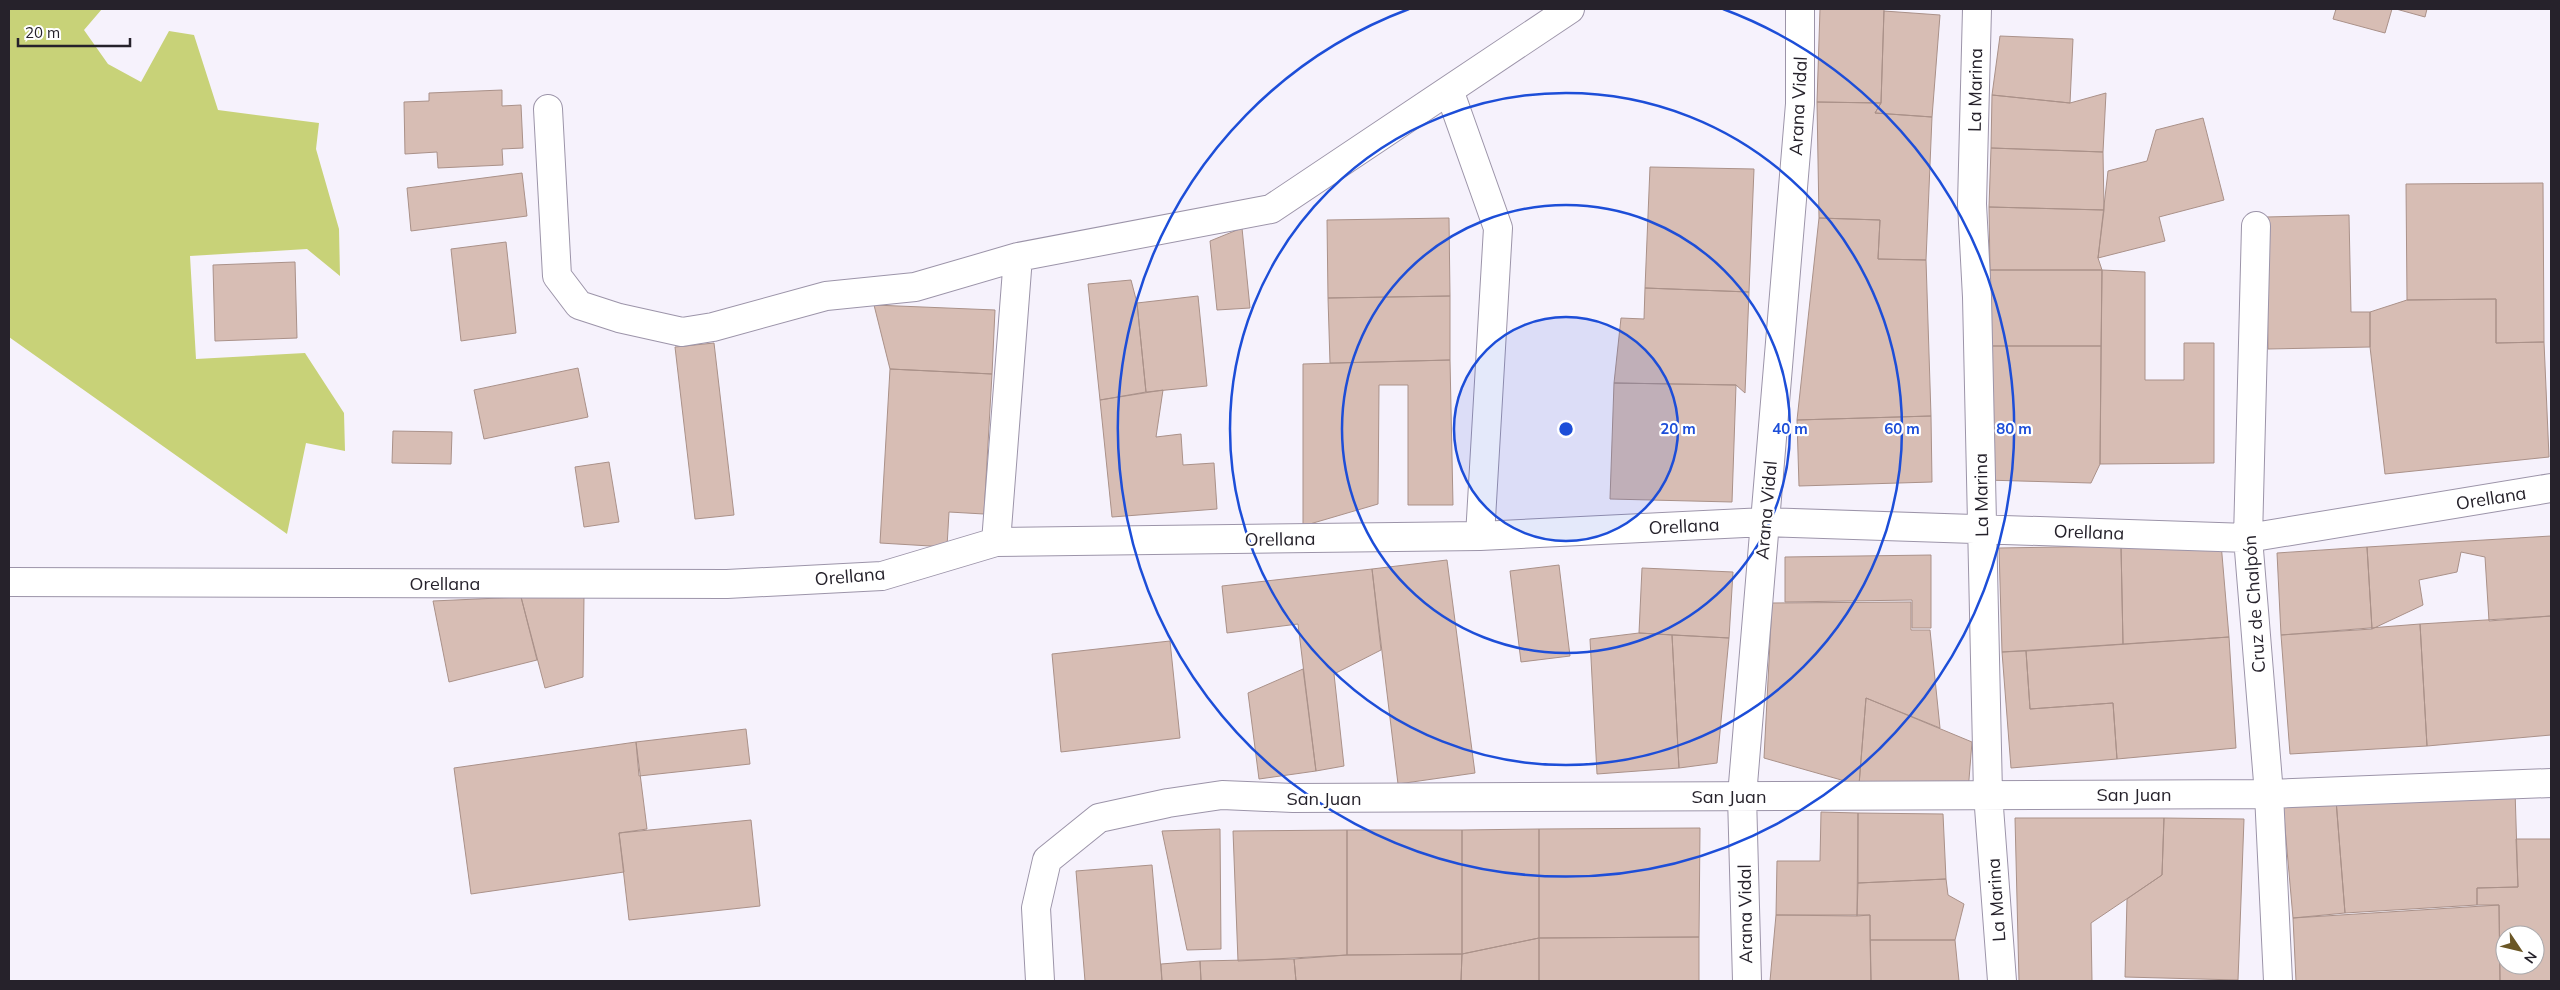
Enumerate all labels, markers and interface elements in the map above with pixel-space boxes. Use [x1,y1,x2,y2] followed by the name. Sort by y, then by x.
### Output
[18,15,130,47] scale bar
[25,23,60,42] text: 20 m
[1963,48,1987,132] street label: La Marina
[1784,56,1812,156] street label: Arana Vidal
[1660,419,1696,438] text: 20 m
[1772,419,1808,438] text: 40 m
[1884,419,1920,438] text: 60 m
[1996,419,2032,438] text: 80 m
[1557,420,1575,438] centre of rings
[1969,453,1993,537] street label: La Marina
[1750,460,1782,560] street label: Arana Vidal
[2454,481,2528,515] street label: Orellana
[1648,513,1720,539] street label: Orellana
[2053,519,2125,545] street label: Orellana
[1244,527,1316,551] street label: Orellana
[2238,534,2270,674] street label: Cruz de Chalpón
[814,561,886,591] street label: Orellana
[410,572,480,595] street label: Orellana
[2097,783,2171,806] street label: San Juan
[1692,785,1766,808] street label: San Juan
[1287,787,1361,810] street label: San Juan
[1982,857,2010,943] street label: La Marina
[1733,864,1757,964] street label: Arana Vidal
[2495,925,2545,975] north arrow
[2520,948,2541,967] text: N

